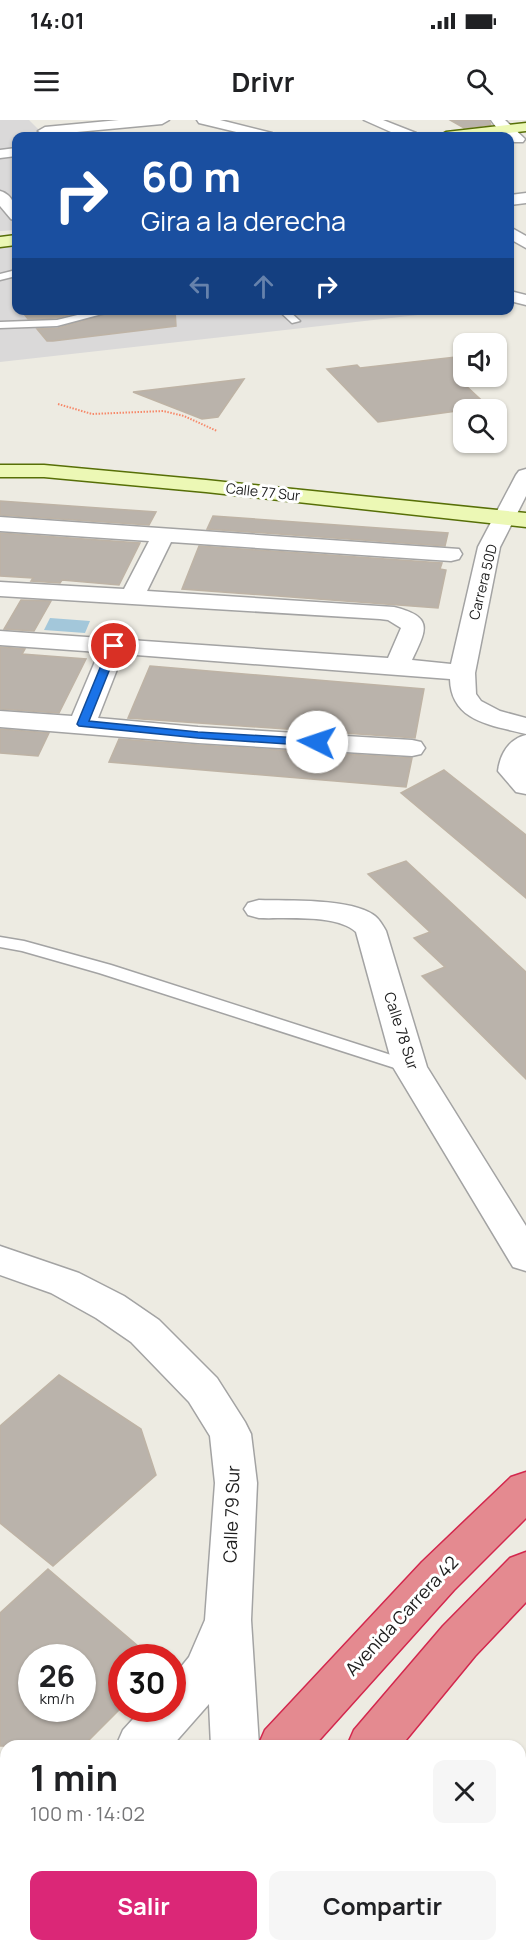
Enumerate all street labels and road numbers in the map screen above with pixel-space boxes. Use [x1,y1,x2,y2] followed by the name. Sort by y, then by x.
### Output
[225,478,301,505] street label: Calle 77 Sur
[464,542,501,622] street label: Carrera 50D
[379,989,424,1073] street label: Calle 78 Sur
[217,1464,245,1563] street label: Calle 79 Sur
[339,1550,463,1680] street label: Avenida Carrera 42

